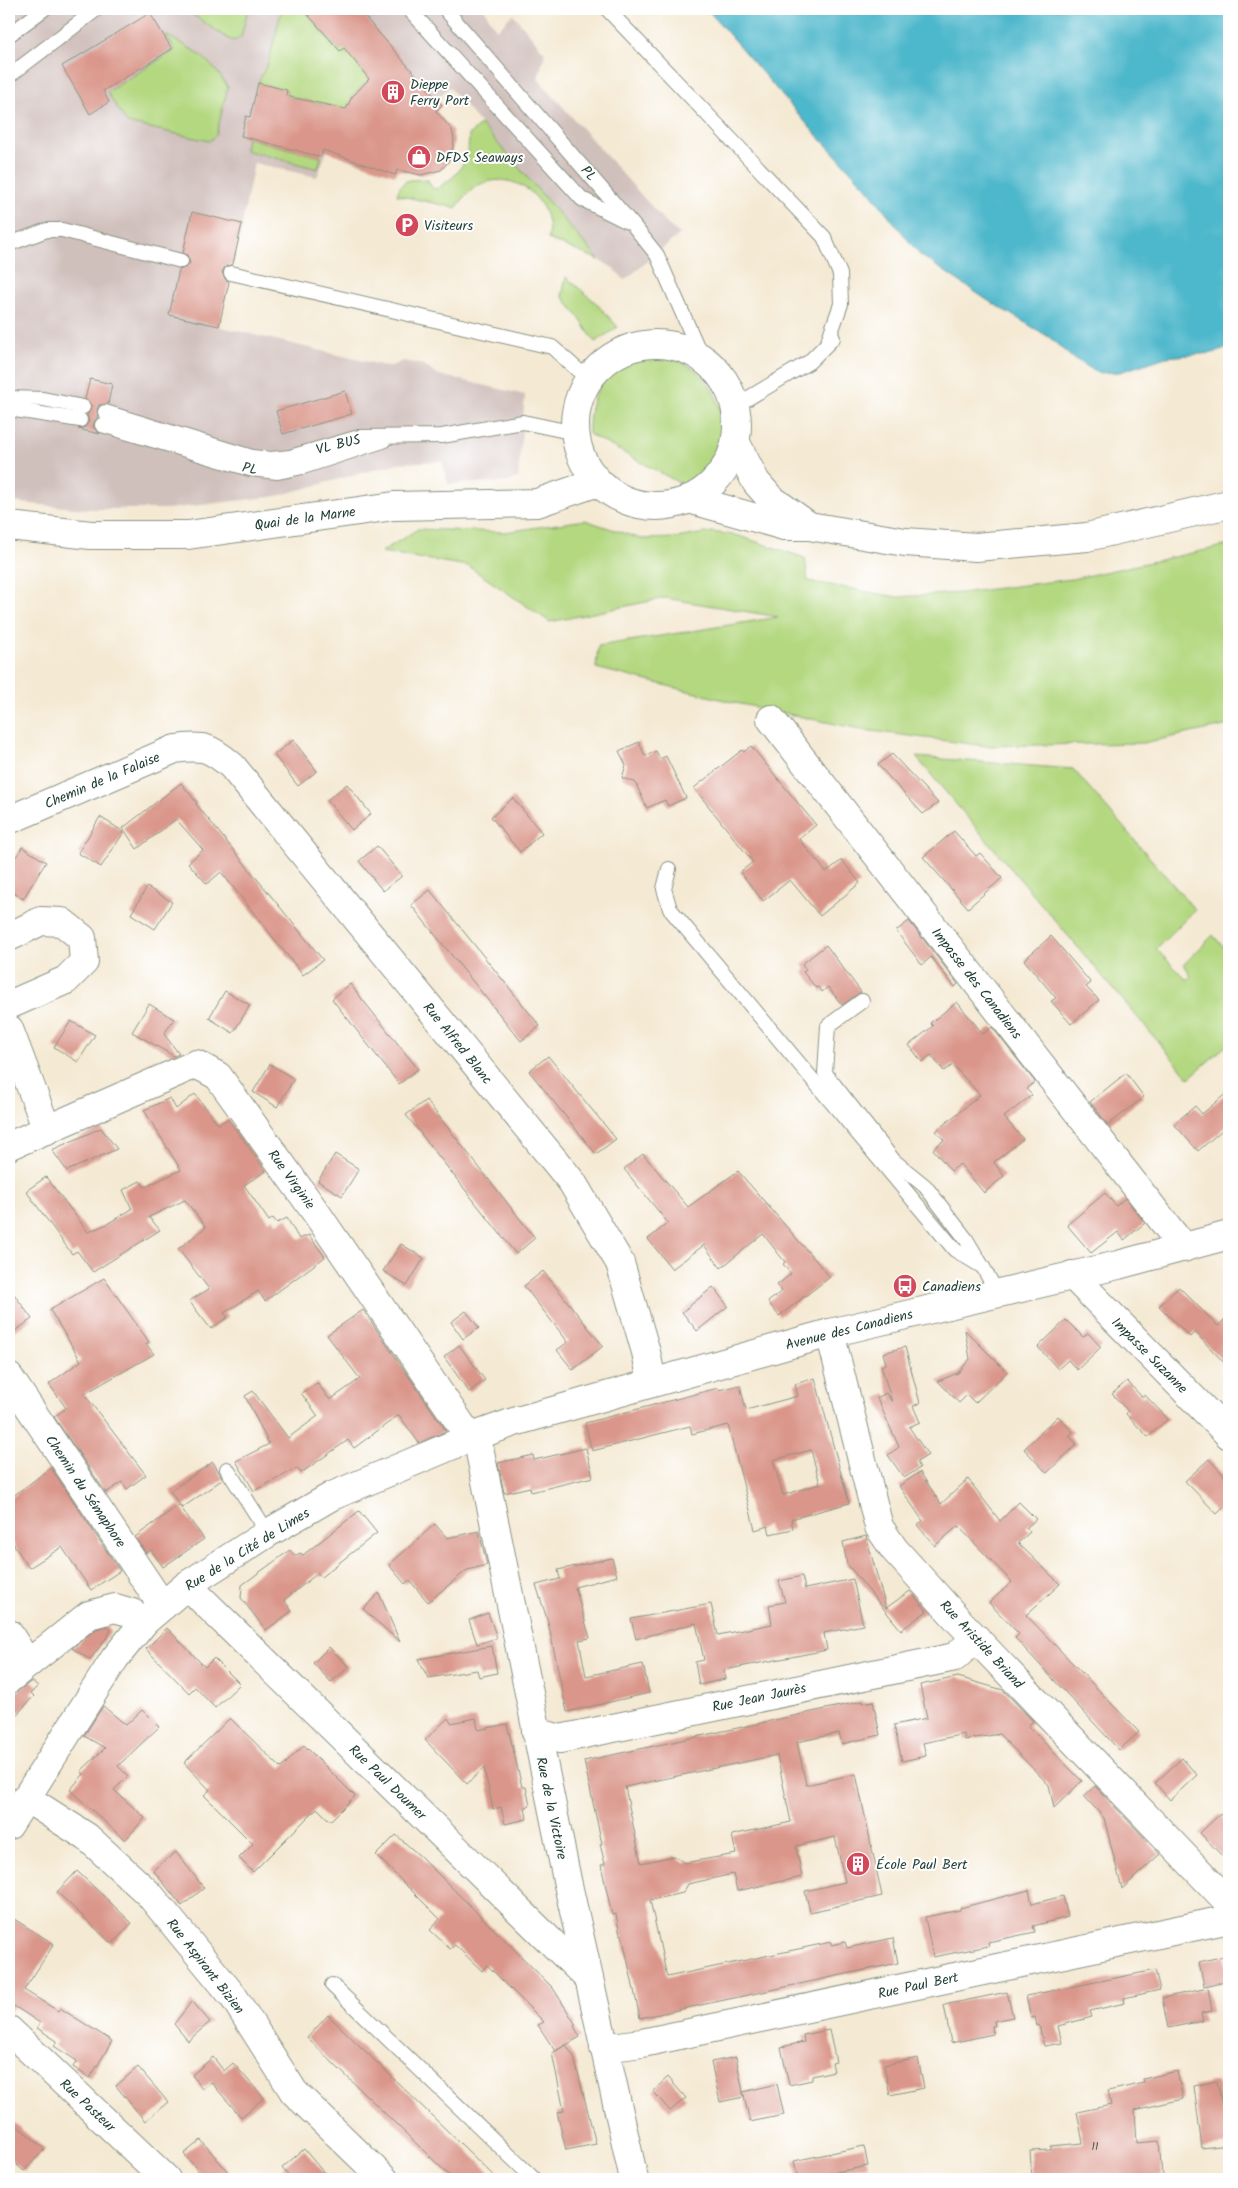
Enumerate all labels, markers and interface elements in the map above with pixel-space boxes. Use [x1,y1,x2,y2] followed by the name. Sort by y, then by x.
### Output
[410,74,470,112] place label: Dieppe Ferry Port
[380,79,406,105] building icon: Dieppe Ferry Port
[406,144,432,170] shop icon: DFDS Seaways
[436,147,523,169] place label: DFDS Seaways
[575,161,602,187] street label: PL
[394,212,420,238] parking icon: Visiteurs
[424,215,473,237] place label: Visiteurs
[314,429,363,461] street label: VL BUS
[240,457,259,481] street label: PL
[253,501,358,537] street label: Quai de la Marne
[41,746,164,815] street label: Chemin de la Falaise
[926,923,1027,1044] street label: Impasse des Canadiens
[417,998,497,1089] street label: Rue Alfred Blanc
[262,1145,321,1215] street label: Rue Virginie
[892,1273,918,1299] bus stop icon: Canadiens
[922,1276,981,1298] place label: Canadiens
[783,1303,915,1356] street label: Avenue des Canadiens
[1106,1312,1193,1400] street label: Impasse Suzanne
[39,1431,132,1553] street label: Chemin du Sémaphore
[181,1502,314,1597] street label: Rue de la Cité de Limes
[934,1595,1029,1695] street label: Rue Aristide Briand
[710,1677,808,1719] street label: Rue Jean Jaurès
[343,1740,432,1827] street label: Rue Paul Doumer
[529,1755,573,1862] street label: Rue de la Victoire
[845,1851,871,1877] building icon: École Paul Bert
[876,1854,968,1876] place label: École Paul Bert
[161,1914,250,2019] street label: Rue Aspirant Bizien
[876,1967,961,2005] street label: Rue Paul Bert
[54,2074,121,2139] street label: Rue Pasteur
[1092,2138,1098,2156] house number: 11

